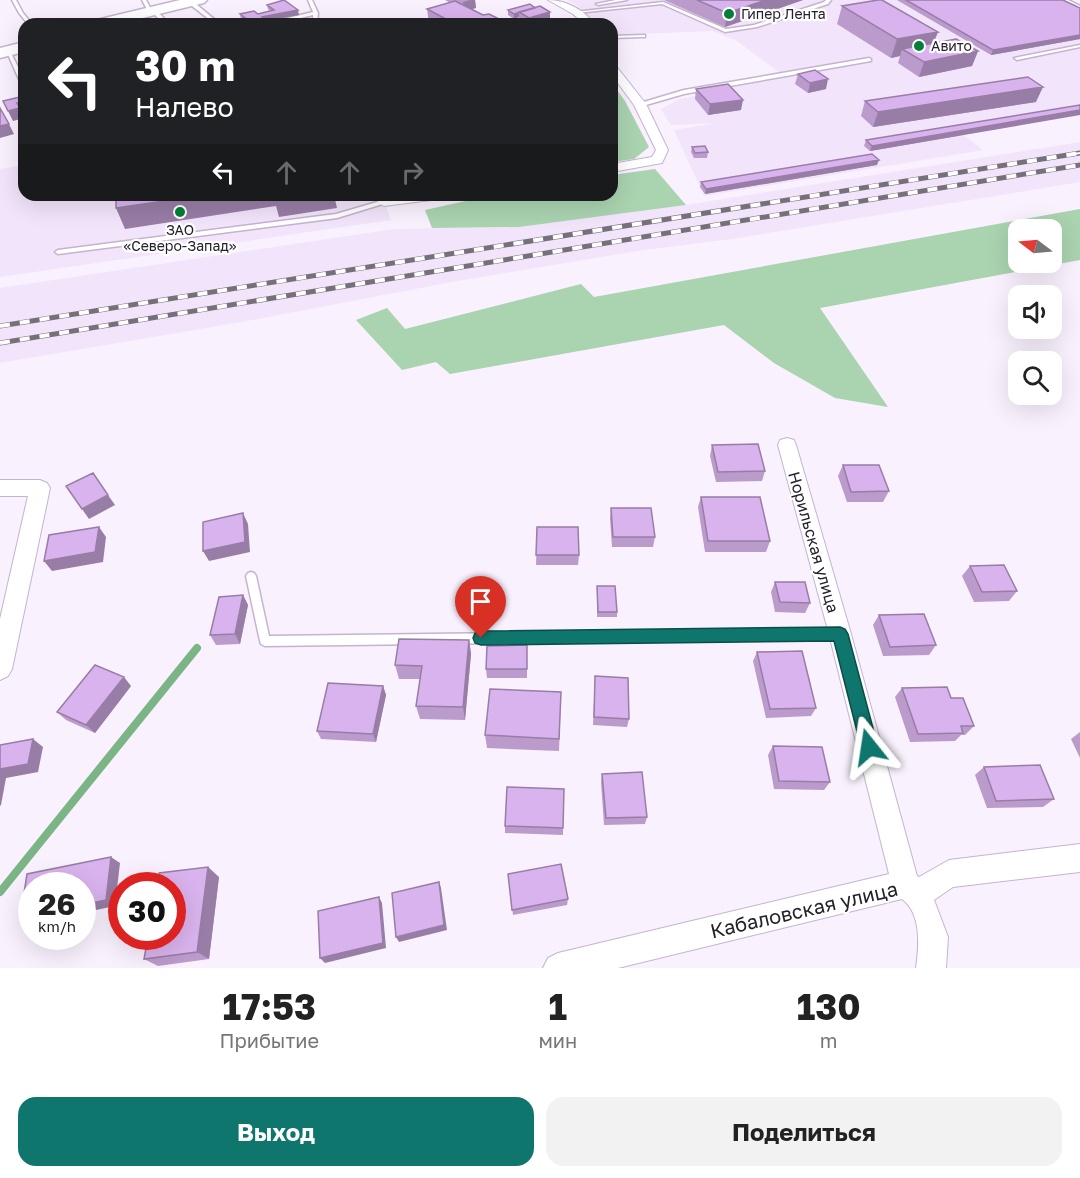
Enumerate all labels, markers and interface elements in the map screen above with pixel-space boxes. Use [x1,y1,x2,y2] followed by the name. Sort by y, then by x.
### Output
[741,5,826,22] place label: Гипер Лента
[722,7,736,21] marker: Гипер Лента
[931,37,972,54] place label: Авито
[912,39,926,53] marker: Авито
[135,40,235,90] text: 30 m
[36,42,114,120] icon: left
[135,91,234,123] text: Налево
[207,156,240,189] icon: left
[270,156,303,189] icon: ahead
[333,156,366,189] icon: ahead
[396,156,429,189] icon: right
[173,205,187,219] marker: ЗАО «Северо-Запад»
[1008,219,1062,273] north arrow
[1008,219,1062,405] map controls
[123,221,237,254] place label: ЗАО «Северо-Запад»
[1008,285,1062,339] button: sound
[1008,351,1062,405] button: search
[784,469,844,615] street label: Норильская улица
[455,576,506,638] pin
[464,585,497,618] icon: arrive
[837,715,901,779] position arrow
[108,872,186,950] speed limit sign: 30
[708,876,900,942] street label: Кабаловская улица
[38,886,76,922] text: 26
[38,917,76,935] text: km/h
[222,985,316,1028] text: 17:53
[549,985,567,1028] text: 1
[797,985,861,1028] text: 130
[219,1028,319,1052] text: Прибытие
[538,1028,577,1052] text: мин
[820,1028,837,1052] text: m
[18,1097,534,1166] button: Выход
[546,1097,1062,1166] button: Поделиться

